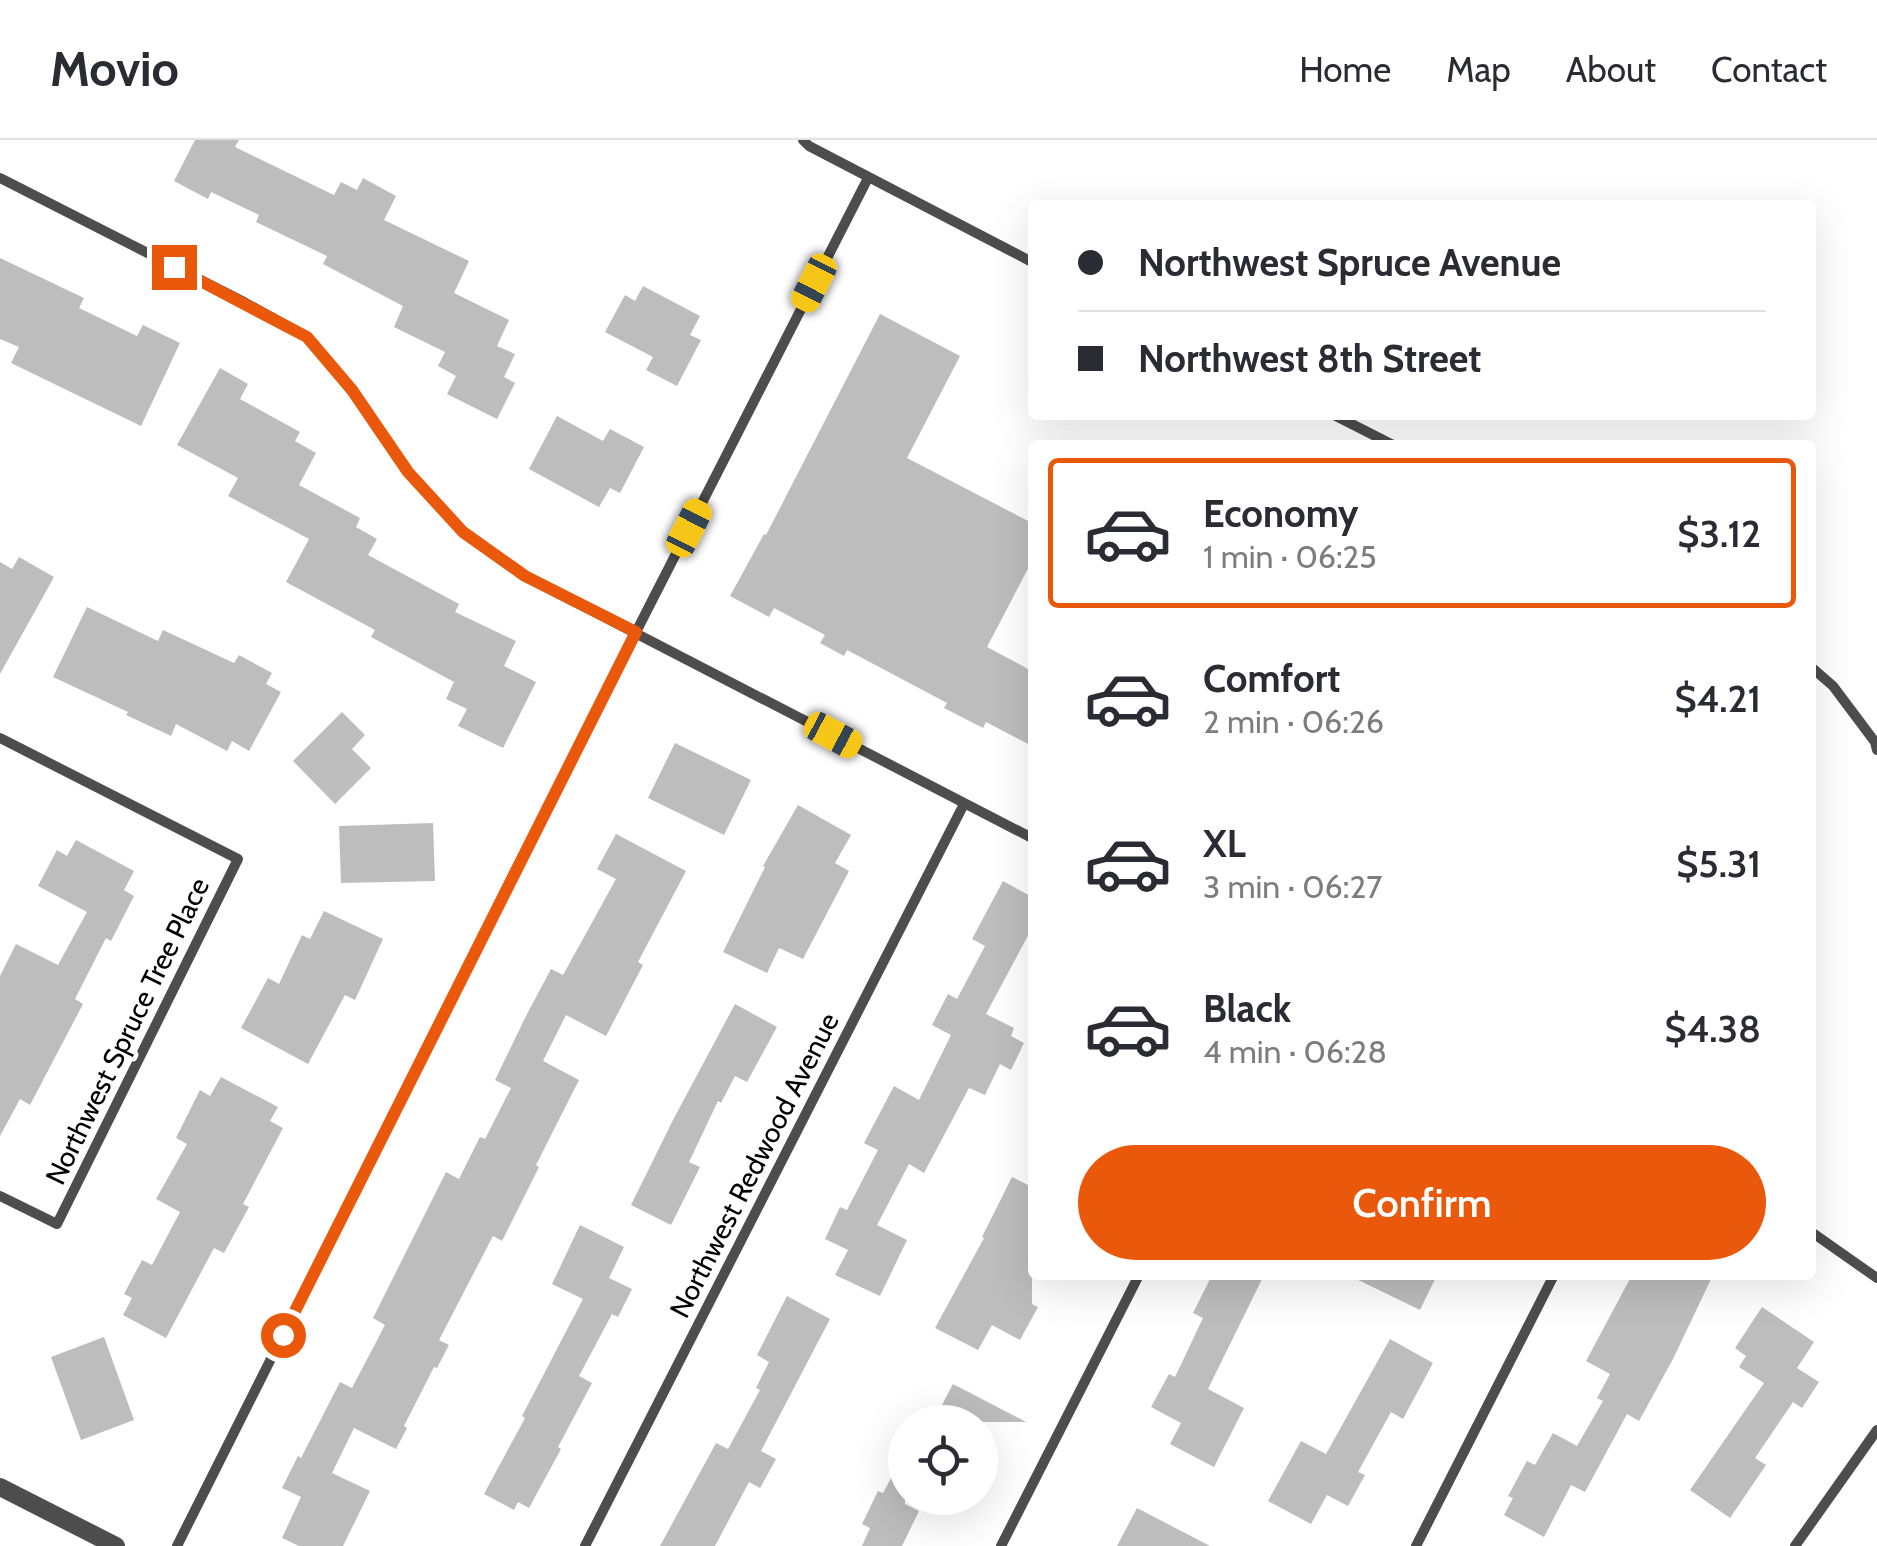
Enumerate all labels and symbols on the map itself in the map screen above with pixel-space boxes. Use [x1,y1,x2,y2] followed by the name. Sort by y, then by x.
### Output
[152,245,197,290] route end
[787,249,841,317] car
[662,494,716,562] car
[799,708,867,762] car
[38,872,216,1190] street label: Northwest Spruce Tree Place
[662,1007,846,1323] street label: Northwest Redwood Avenue
[261,1313,306,1358] route start

